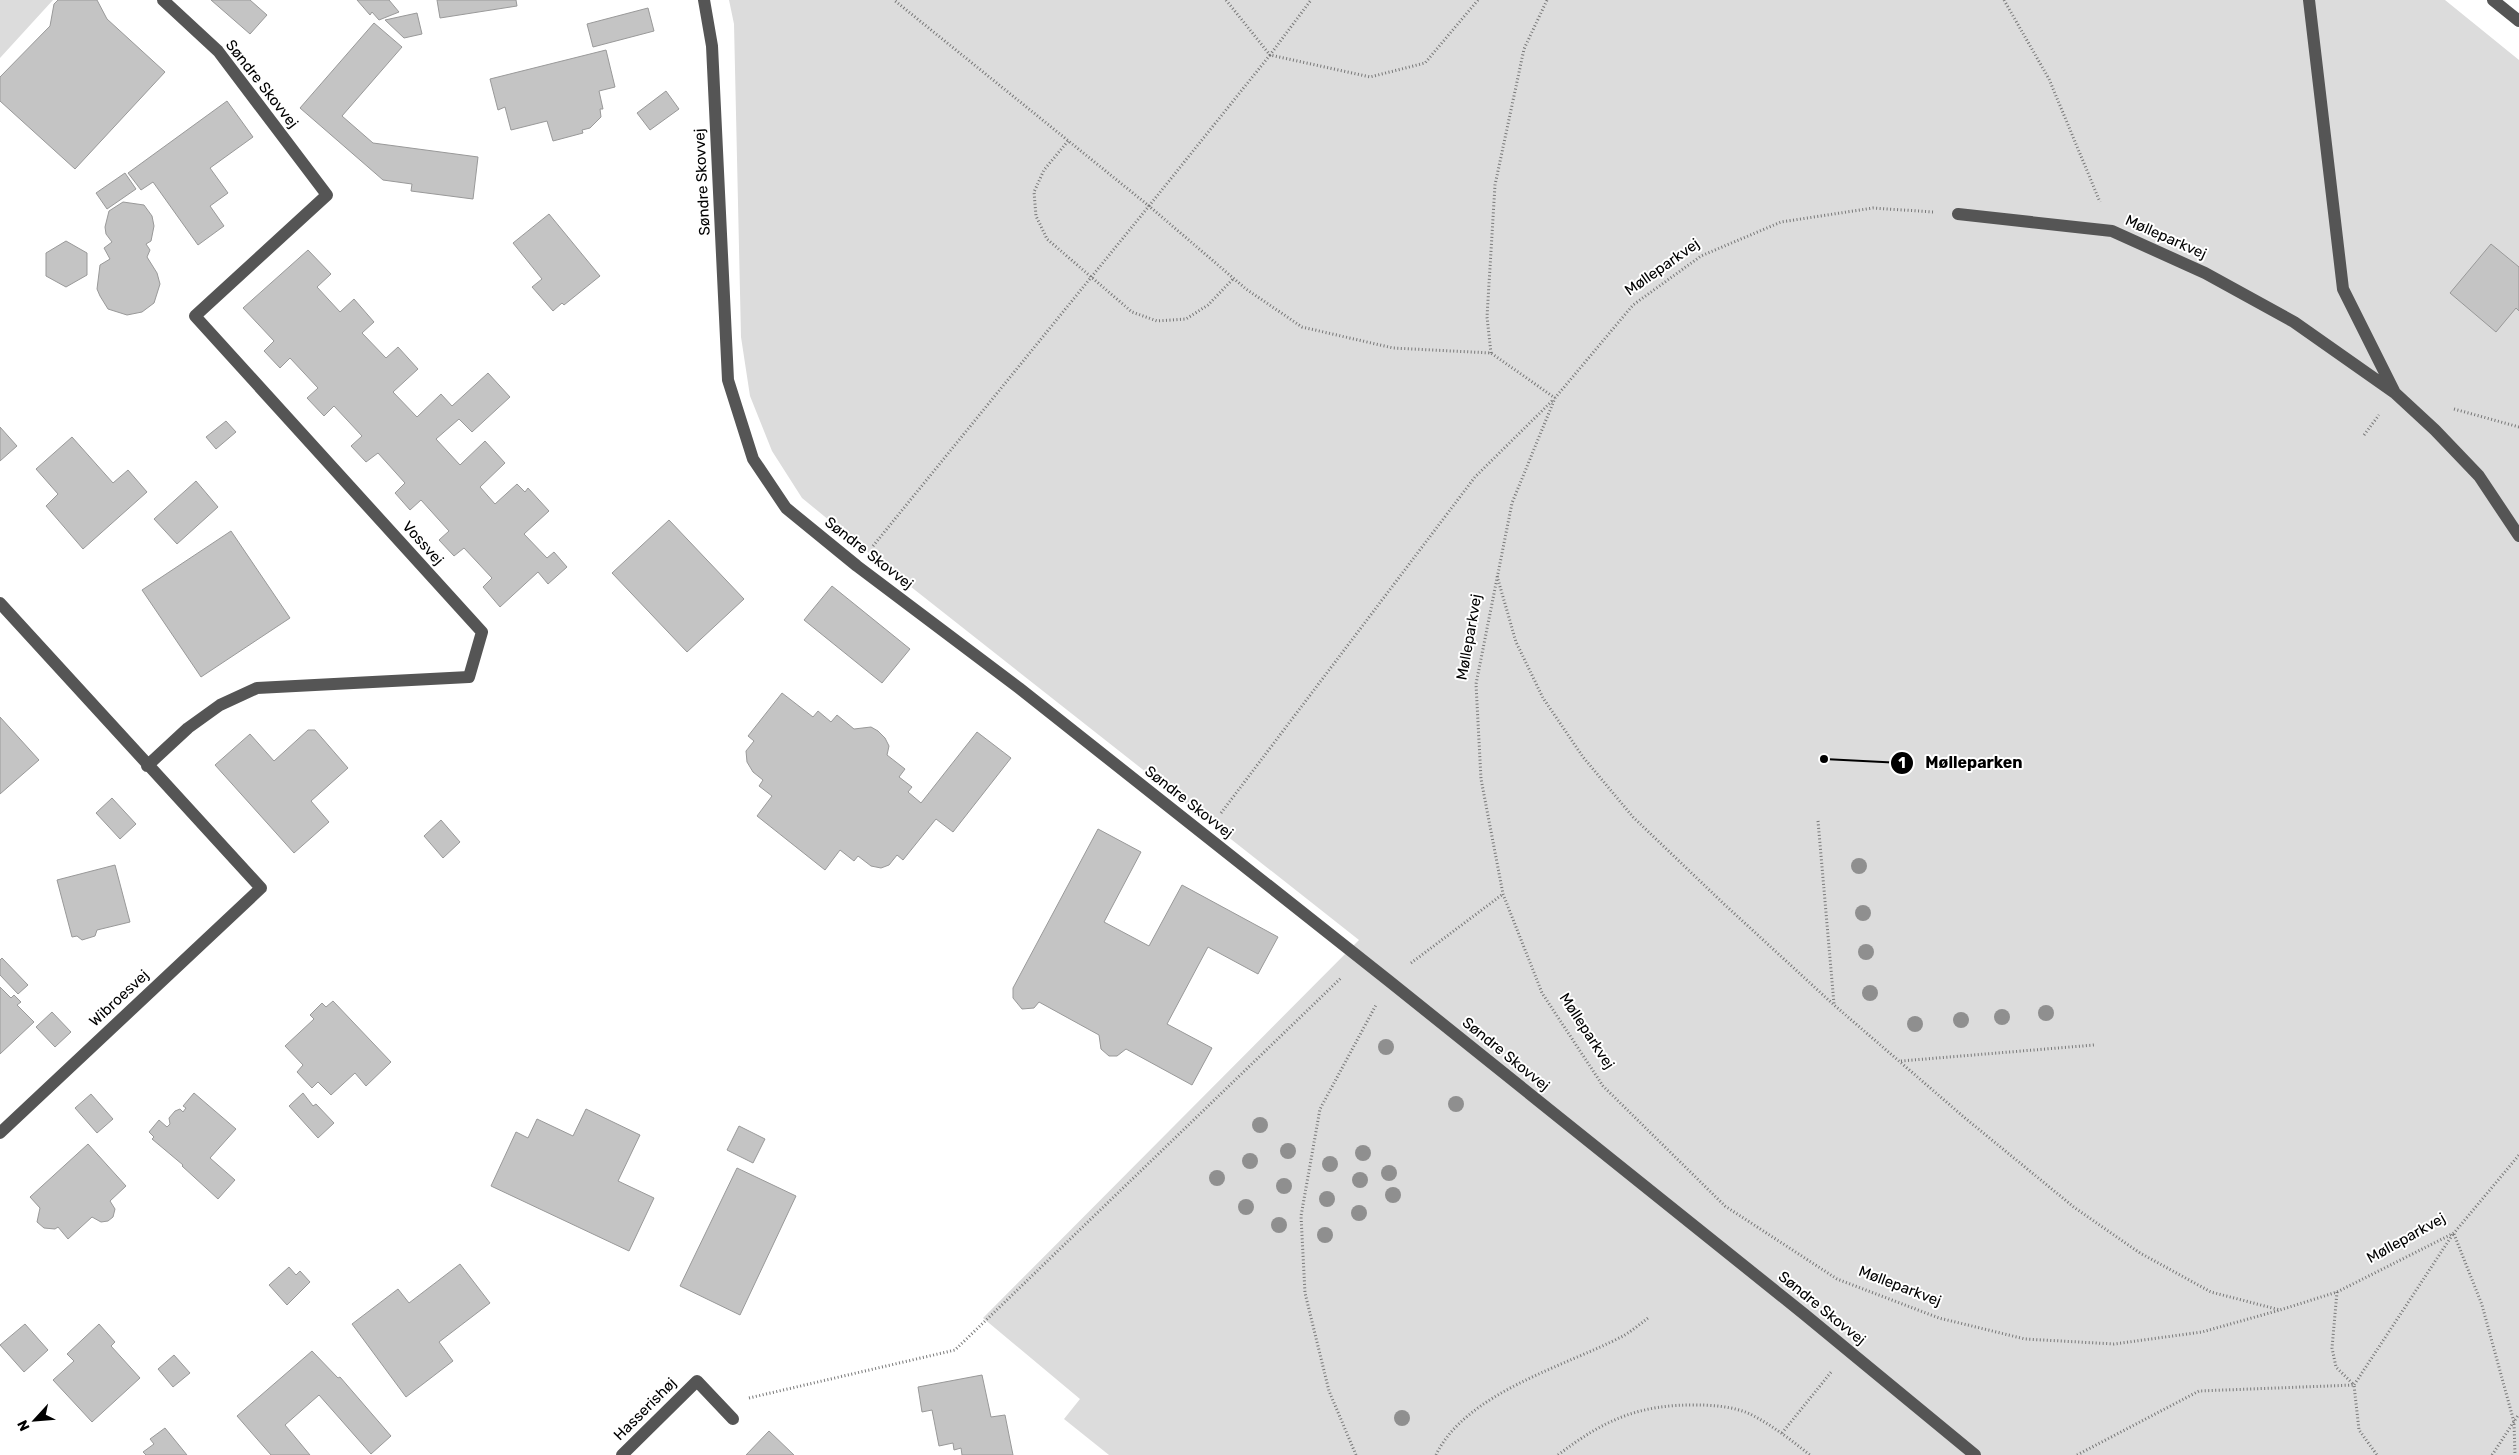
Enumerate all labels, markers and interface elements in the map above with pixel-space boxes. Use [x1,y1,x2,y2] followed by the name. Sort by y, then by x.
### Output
[222,36,302,132] street label: Søndre Skovvej
[690,128,714,236] street label: Søndre Skovvej
[2123,211,2209,263] street label: Mølleparkvej
[1621,235,1703,299] street label: Mølleparkvej
[821,513,917,593] street label: Søndre Skovvej
[399,517,447,569] street label: Vossvej
[1453,593,1485,681] street label: Mølleparkvej
[1890,747,2032,778] callout: Mølleparken
[1925,753,2023,772] text: Mølleparken
[1898,754,1906,772] text: 1
[1141,762,1237,842] street label: Søndre Skovvej
[86,966,152,1030] street label: Wibroesvej
[1556,990,1618,1072] street label: Mølleparkvej
[1459,1013,1553,1095] street label: Søndre Skovvej
[2364,1209,2448,1267] street label: Mølleparkvej
[1856,1262,1944,1310] street label: Mølleparkvej
[1775,1267,1869,1349] street label: Søndre Skovvej
[610,1374,680,1444] street label: Hasserishøj
[10,1395,60,1445] north arrow
[14,1417,34,1434] text: N

